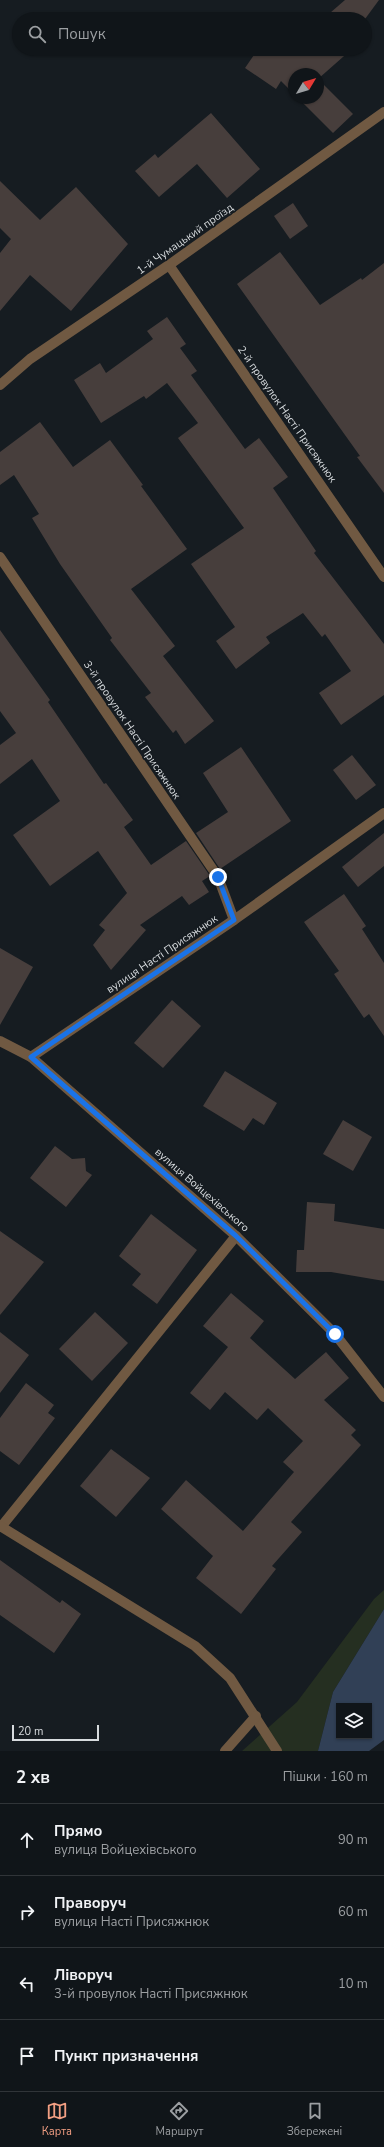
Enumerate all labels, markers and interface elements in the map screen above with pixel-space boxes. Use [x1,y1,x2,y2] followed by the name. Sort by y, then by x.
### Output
[12,12,372,56] search box
[26,23,48,45] icon: search
[58,24,106,44] text: Пошук
[288,68,324,104] north arrow
[134,200,237,278] street label: 1-й Чумацький проїзд
[234,343,340,486] street label: 2-й провулок Насті Присяжнюк
[80,658,184,802] street label: 3-й провулок Насті Присяжнюк
[209,868,227,886] route end
[103,911,221,997] street label: вулиця Насті Присяжнюк
[152,1145,252,1235] street label: вулиця Войцехівського
[326,1325,344,1343] route start
[336,1703,372,1739] map controls
[336,1703,372,1739] button: layers
[12,1723,99,1742] scale bar
[18,1724,43,1739] text: 20 m
[16,1766,50,1789] text: 2 хв
[283,1768,368,1786] text: Пішки · 160 m
[54,1821,102,1841] text: Прямо
[16,1829,38,1851] icon: ahead
[338,1831,368,1849] text: 90 m
[54,1841,197,1859] text: вулиця Войцехівського
[54,1893,126,1913] text: Праворуч
[16,1901,38,1923] icon: right
[338,1903,368,1921] text: 60 m
[54,1913,209,1931] text: вулиця Насті Присяжнюк
[54,1965,113,1985] text: Ліворуч
[16,1973,38,1995] icon: left
[338,1975,368,1993] text: 10 m
[54,1985,248,2003] text: 3-й провулок Насті Присяжнюк
[16,2045,38,2067] icon: arrive
[54,2046,199,2066] text: Пункт призначення
[42,2100,72,2139] tab: Карта
[156,2100,203,2139] tab: Маршрут
[287,2100,342,2139] tab: Збережені

